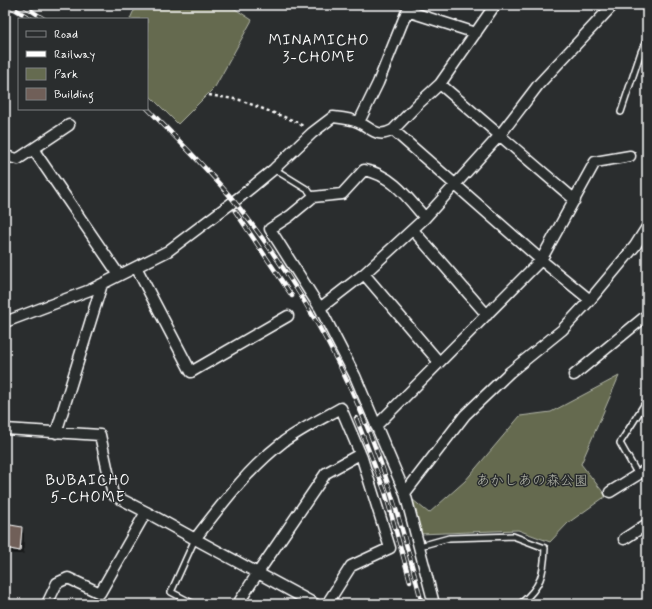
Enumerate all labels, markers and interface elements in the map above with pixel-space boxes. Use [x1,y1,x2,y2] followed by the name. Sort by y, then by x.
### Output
[18,18,148,110] legend
[54,27,78,43] text: Road
[268,31,370,68] district label: MINAMICHO 3-CHOME
[54,47,96,63] text: Railway
[54,67,78,83] text: Park
[54,87,94,104] text: Building
[45,471,131,508] district label: BUBAICHO 5-CHOME
[476,472,588,490] park label: あかしあの森公園

